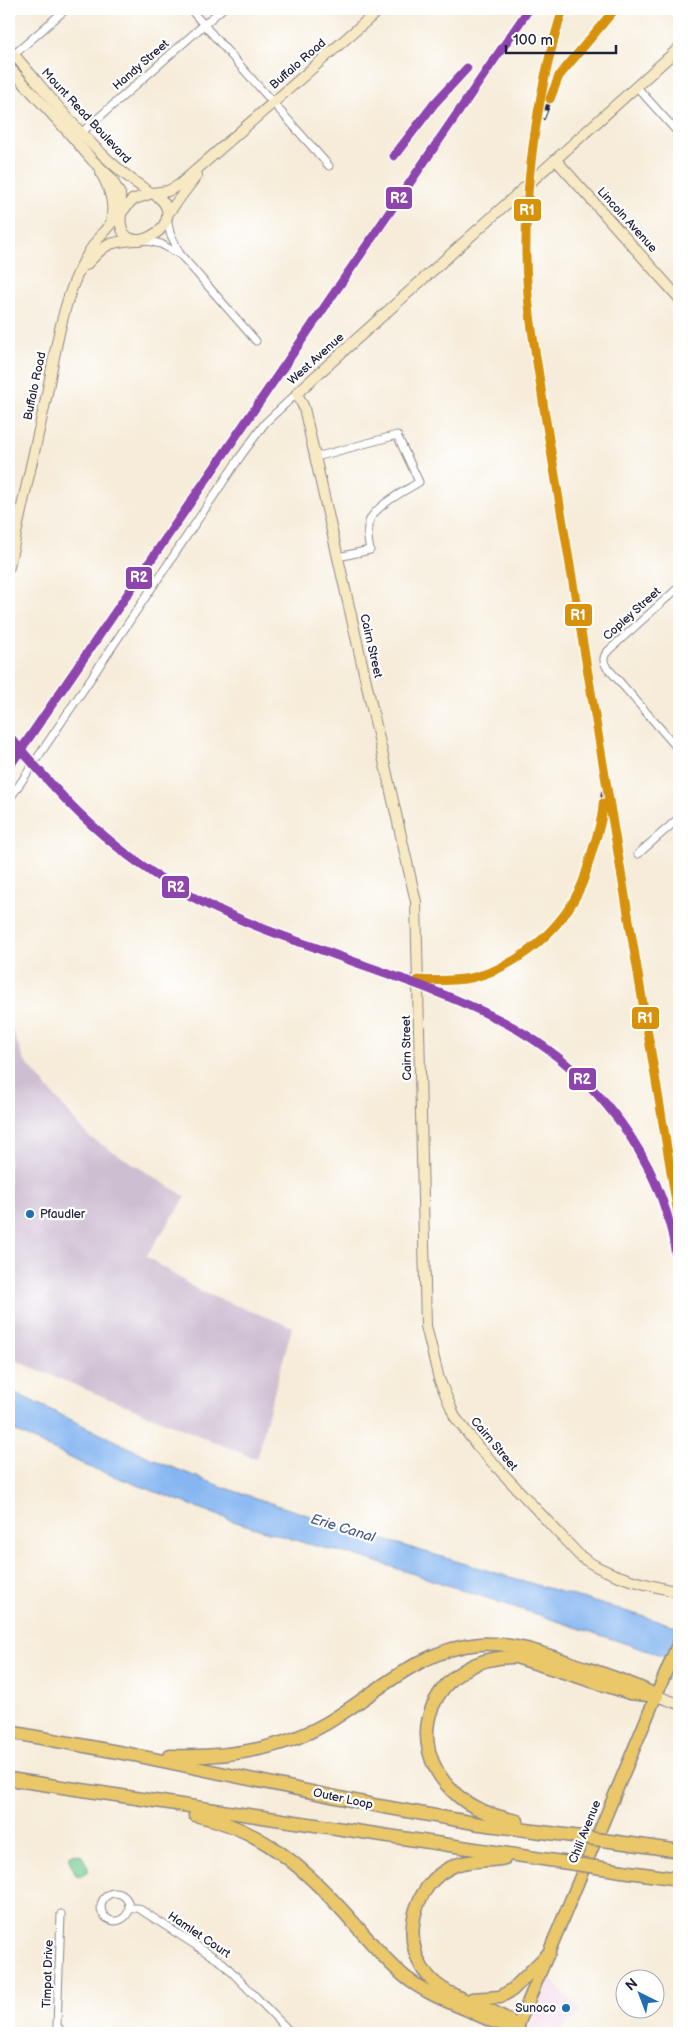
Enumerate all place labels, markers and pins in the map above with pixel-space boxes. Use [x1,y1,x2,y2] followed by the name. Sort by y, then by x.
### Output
[40,1207,86,1222] place label: Pfaudler
[24,1208,36,1220] marker: Pfaudler
[515,2001,556,2016] place label: Sunoco
[560,2002,572,2014] marker: Sunoco

